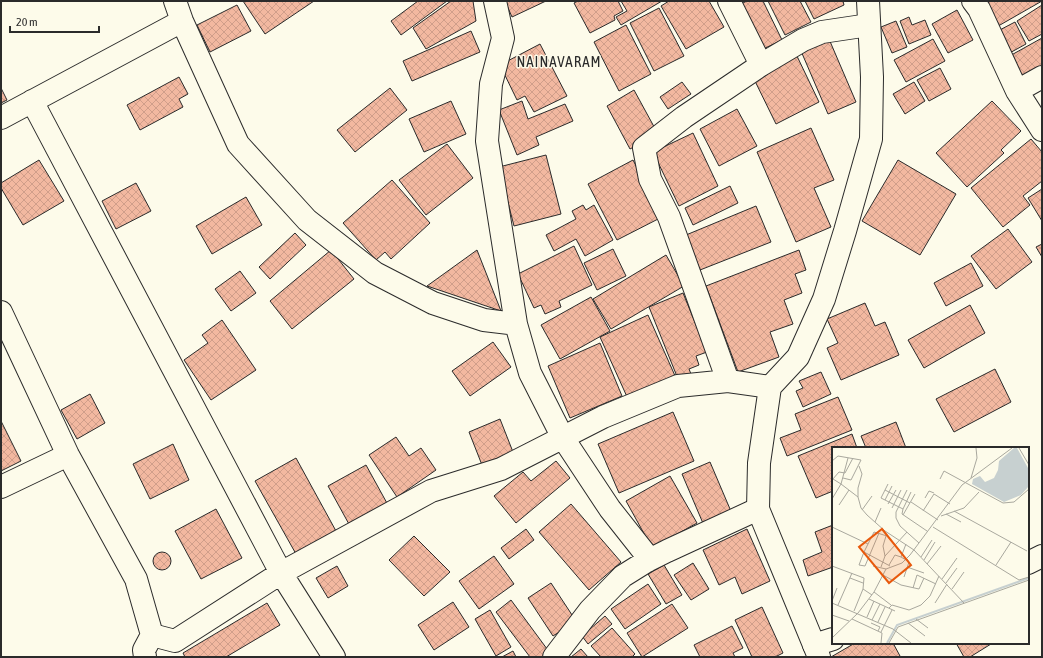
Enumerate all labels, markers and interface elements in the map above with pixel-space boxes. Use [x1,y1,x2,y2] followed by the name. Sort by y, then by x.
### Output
[10,8,99,34] scale bar
[16,15,38,29] text: 20 m
[516,53,602,70] district label: NAINAVARAM
[832,447,1029,644] inset map

